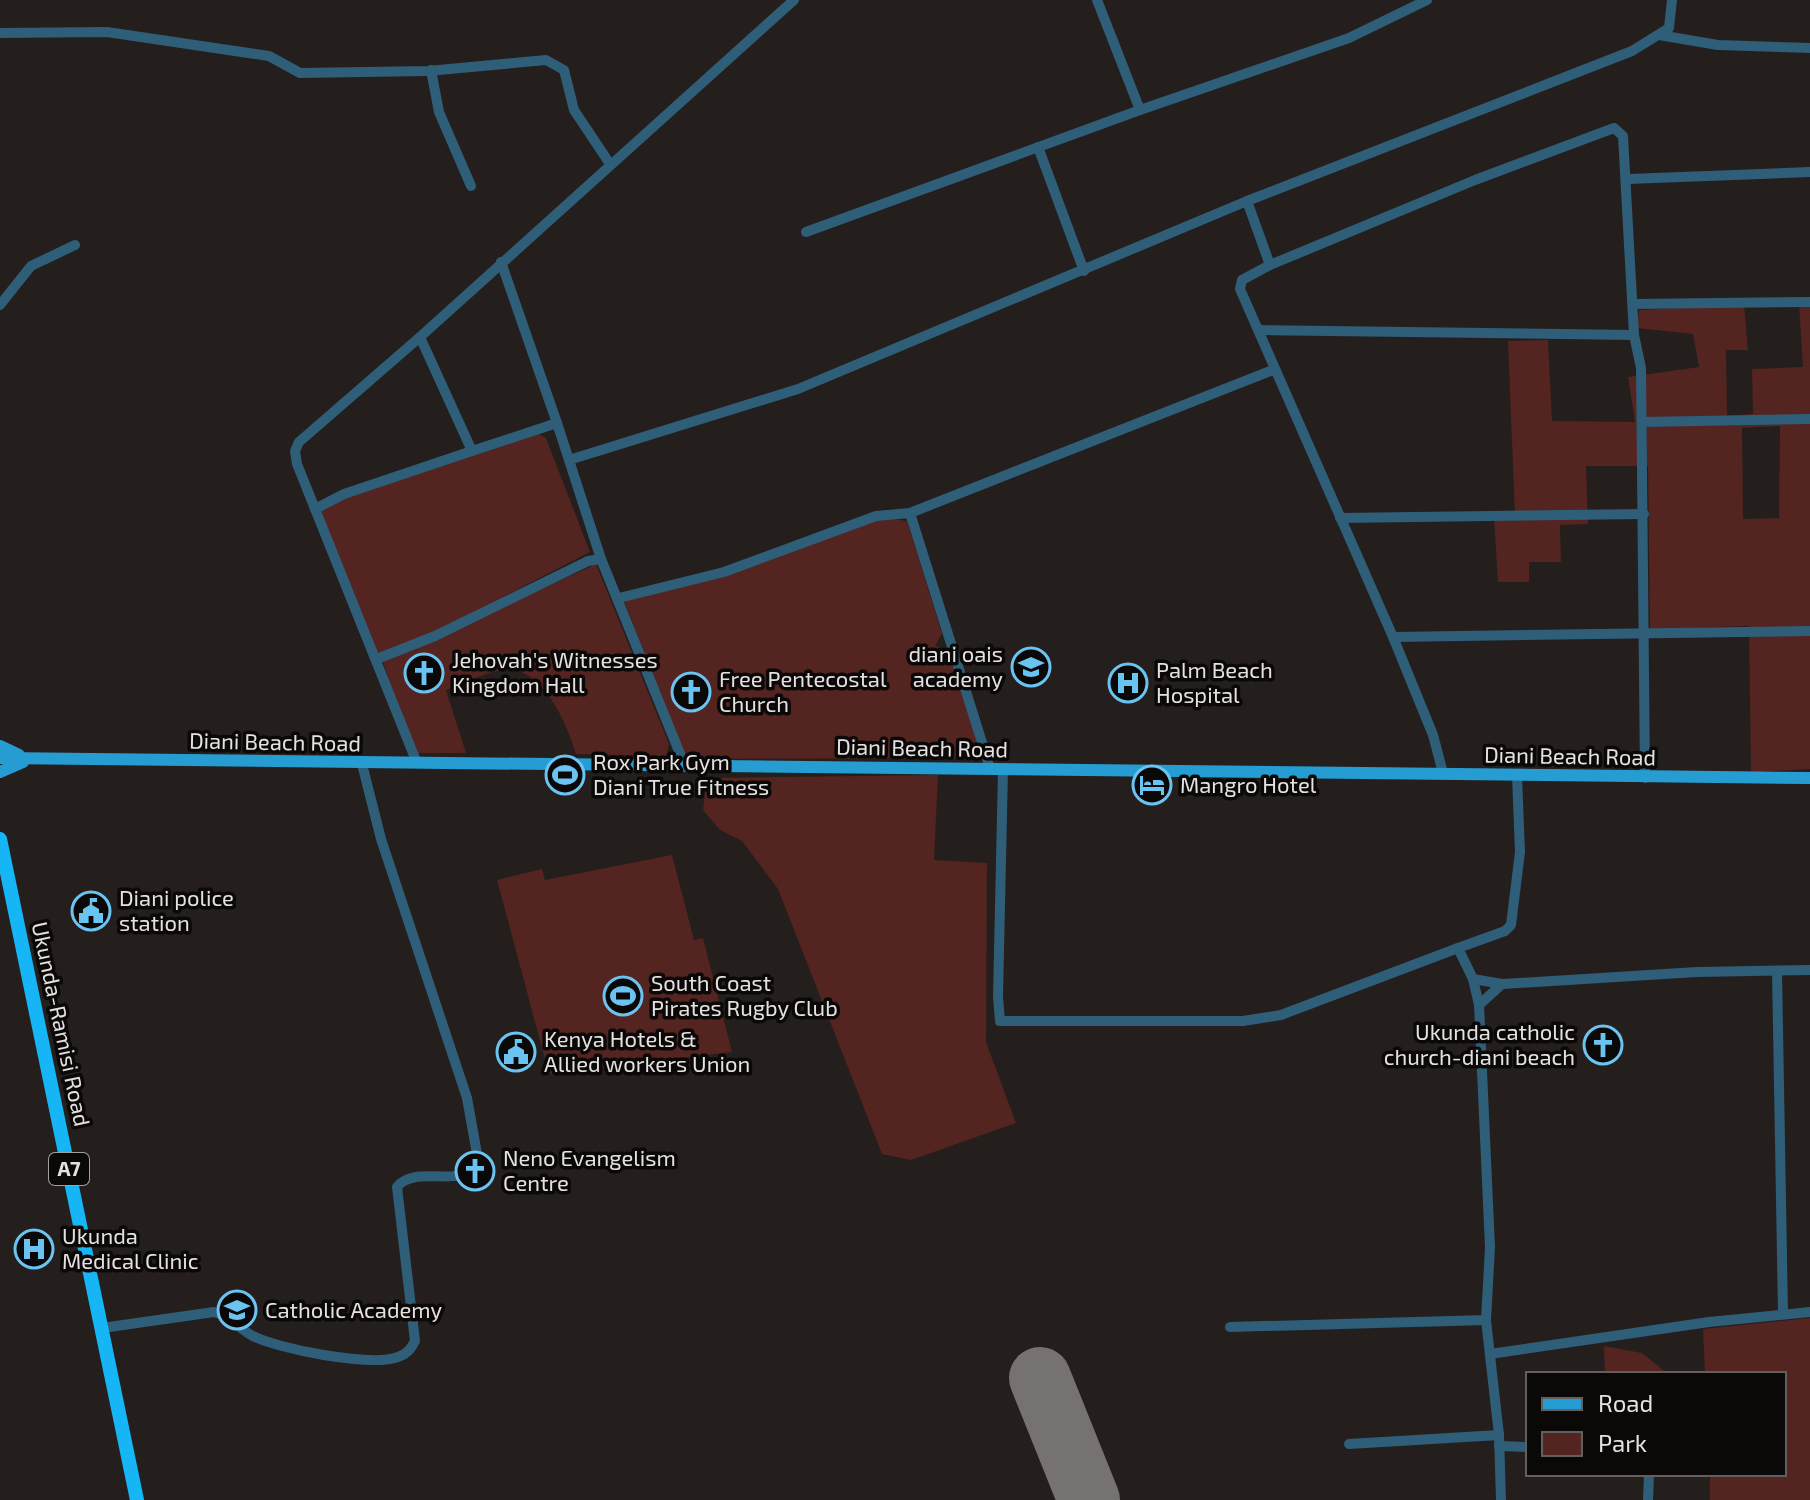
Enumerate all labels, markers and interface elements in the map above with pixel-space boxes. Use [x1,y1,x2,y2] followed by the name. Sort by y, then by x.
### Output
[909,640,1003,691] place label: diani oais academy
[452,646,658,697] place label: Jehovah's Witnesses Kingdom Hall
[1010,646,1052,688] school or university icon: diani oais academy
[403,652,445,694] church icon: Jehovah's Witnesses Kingdom Hall
[1156,656,1273,707] place label: Palm Beach Hospital
[1107,662,1149,704] hospital icon: Palm Beach Hospital
[719,665,887,716] place label: Free Pentecostal Church
[670,671,712,713] church icon: Free Pentecostal Church
[189,727,361,755] street label: Diani Beach Road
[836,733,1008,761] street label: Diani Beach Road
[1484,741,1656,769] street label: Diani Beach Road
[593,748,769,799] place label: Rox Park Gym Diani True Fitness
[544,754,586,796] sports icon: Rox Park Gym Diani True Fitness
[1131,764,1173,806] hotel icon: Mangro Hotel
[1180,771,1317,797] place label: Mangro Hotel
[119,884,234,935] place label: Diani police station
[70,890,112,932] public building icon: Diani police station
[28,919,96,1128] street label: Ukunda-Ramisi Road
[651,969,838,1020] place label: South Coast Pirates Rugby Club
[602,975,644,1017] sports icon: South Coast Pirates Rugby Club
[1384,1018,1575,1069] place label: Ukunda catholic church-diani beach
[1582,1024,1624,1066] church icon: Ukunda catholic church-diani beach
[544,1025,750,1076] place label: Kenya Hotels & Allied workers Union
[495,1031,537,1073] public building icon: Kenya Hotels & Allied workers Union
[503,1144,676,1195] place label: Neno Evangelism Centre
[454,1150,496,1192] church icon: Neno Evangelism Centre
[49,1153,89,1185] road number: A7
[62,1222,198,1273] place label: Ukunda Medical Clinic
[13,1228,55,1270] hospital icon: Ukunda Medical Clinic
[216,1289,258,1331] school or university icon: Catholic Academy
[265,1296,443,1322] place label: Catholic Academy
[1526,1372,1786,1476] legend
[1598,1388,1653,1417] text: Road
[1598,1428,1647,1457] text: Park

